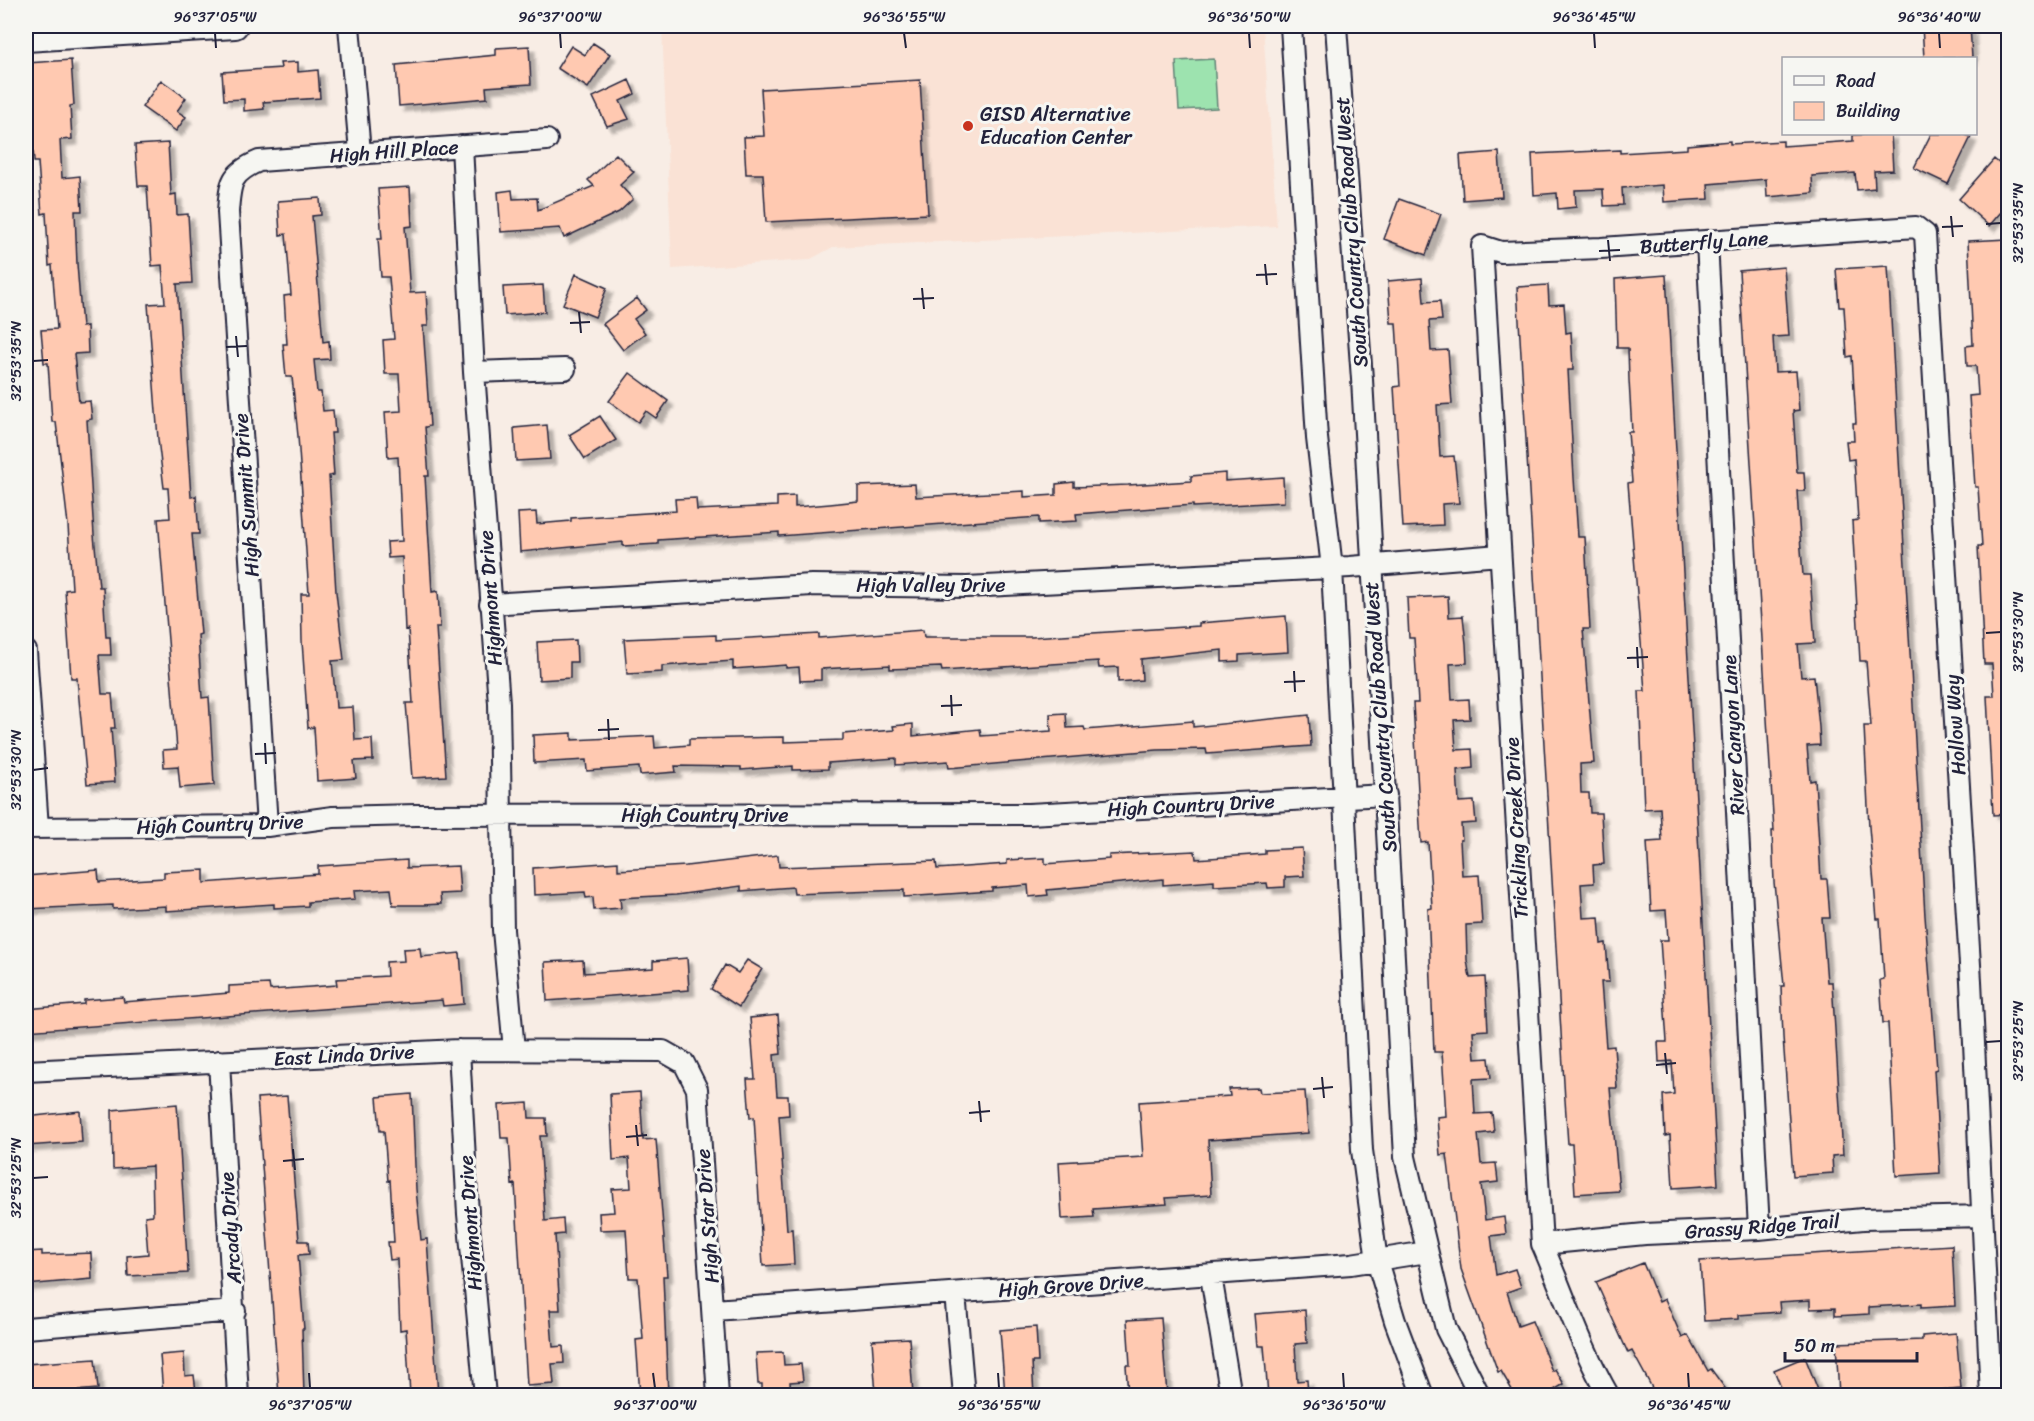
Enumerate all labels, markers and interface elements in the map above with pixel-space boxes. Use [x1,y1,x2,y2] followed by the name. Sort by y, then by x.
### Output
[174,4,257,30] text: 96°37'05"W
[518,4,602,30] text: 96°37'00"W
[863,4,946,30] text: 96°36'55"W
[1208,4,1291,30] text: 96°36'50"W
[1553,4,1636,30] text: 96°36'45"W
[1897,4,1981,30] text: 96°36'40"W
[1782,57,1977,135] legend
[1836,65,1876,97] text: Road
[1325,95,1378,368] street label: South Country Club Road West
[1836,95,1900,127] text: Building
[980,97,1133,155] place label: GISD Alternative Education Center
[961,119,975,133] marker: GISD Alternative Education Center
[328,130,460,173] street label: High Hill Place
[2005,182,2031,263] text: 32°53'35"N
[1639,221,1769,264] street label: Butterfly Lane
[3,320,29,401] text: 32°53'35"N
[223,412,270,578] street label: High Summit Drive
[468,529,513,667] street label: Highmont Drive
[856,568,1006,603] street label: High Valley Drive
[1354,580,1407,853] street label: South Country Club Road West
[2005,591,2031,672] text: 32°53'30"N
[1712,654,1755,816] street label: River Canyon Lane
[1934,673,1976,776] street label: Hollow Way
[3,729,29,810] text: 32°53'30"N
[1494,736,1539,920] street label: Trickling Creek Drive
[1107,784,1275,827] street label: High Country Drive
[621,798,789,833] street label: High Country Drive
[136,804,304,845] street label: High Country Drive
[2005,1000,2031,1081] text: 32°53'25"N
[273,1034,415,1077] street label: East Linda Drive
[3,1137,29,1218] text: 32°53'25"N
[685,1148,730,1284] street label: High Star Drive
[448,1154,493,1292] street label: Highmont Drive
[209,1170,252,1286] street label: Arcady Drive
[1683,1204,1842,1249] street label: Grassy Ridge Trail
[997,1263,1145,1308] street label: High Grove Drive
[1785,1325,1917,1363] scale bar
[1794,1330,1835,1362] text: 50 m
[269,1392,352,1418] text: 96°37'05"W
[613,1392,697,1418] text: 96°37'00"W
[958,1392,1041,1418] text: 96°36'55"W
[1303,1392,1386,1418] text: 96°36'50"W
[1648,1392,1731,1418] text: 96°36'45"W

